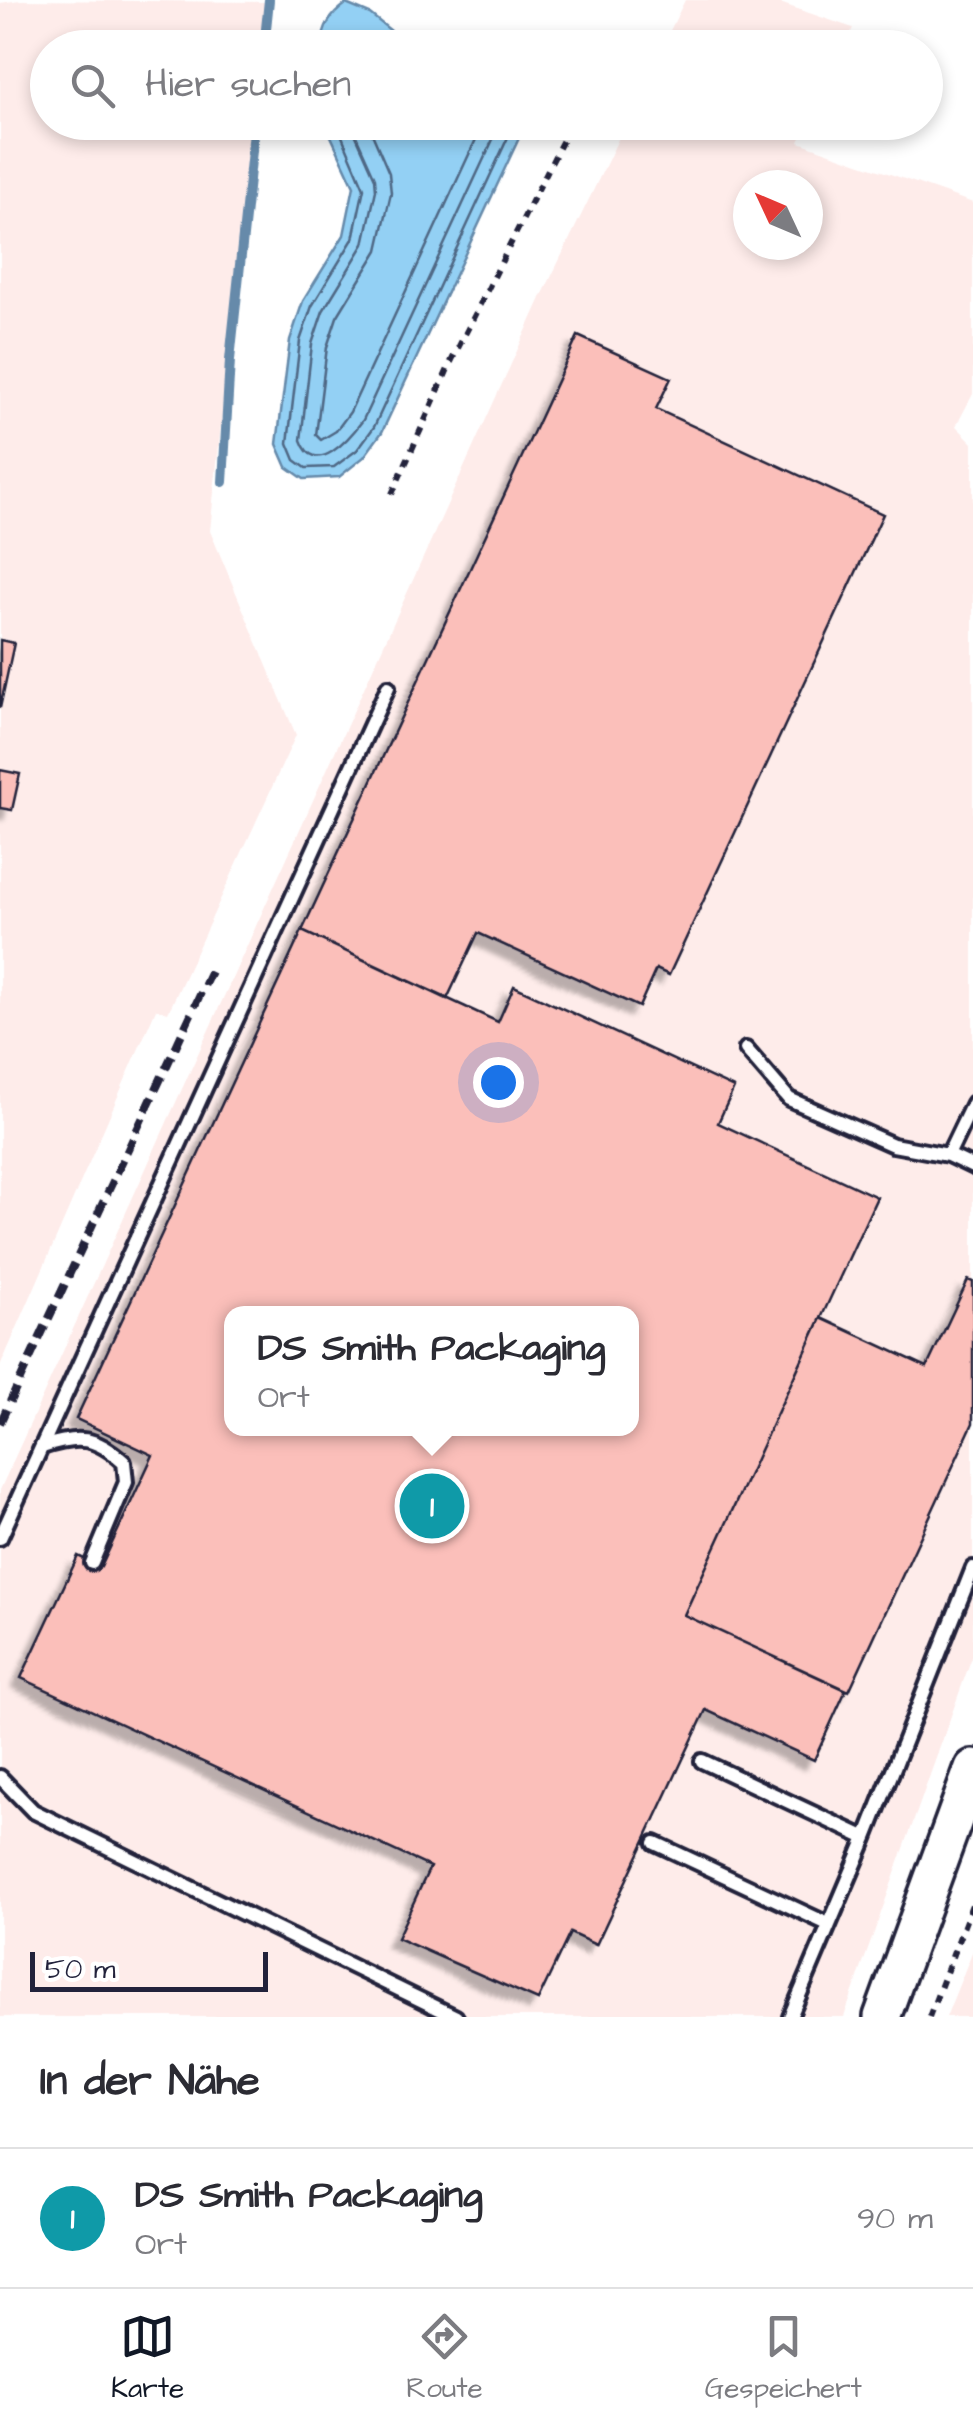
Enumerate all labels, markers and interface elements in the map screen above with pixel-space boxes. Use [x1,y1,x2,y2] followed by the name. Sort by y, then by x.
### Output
[30,30,943,140] search box
[65,58,120,113] icon: search
[145,59,351,111] text: Hier suchen
[733,170,823,260] north arrow
[473,1057,524,1108] your location
[224,1306,639,1436] popup
[258,1323,605,1375] text: DS Smith Packaging
[258,1375,310,1420] text: Ort
[400,1468,464,1544] pin: 1
[30,1947,268,1992] scale bar
[45,1950,116,1989] text: 50 m
[40,2053,260,2111] text: In der Nähe
[135,2170,483,2222] text: DS Smith Packaging
[70,2196,75,2241] text: 1
[857,2196,933,2241] text: 90 m
[135,2222,187,2267] text: Ort
[111,2309,184,2408] tab: Karte
[406,2309,483,2408] tab: Route
[705,2309,862,2408] tab: Gespeichert

